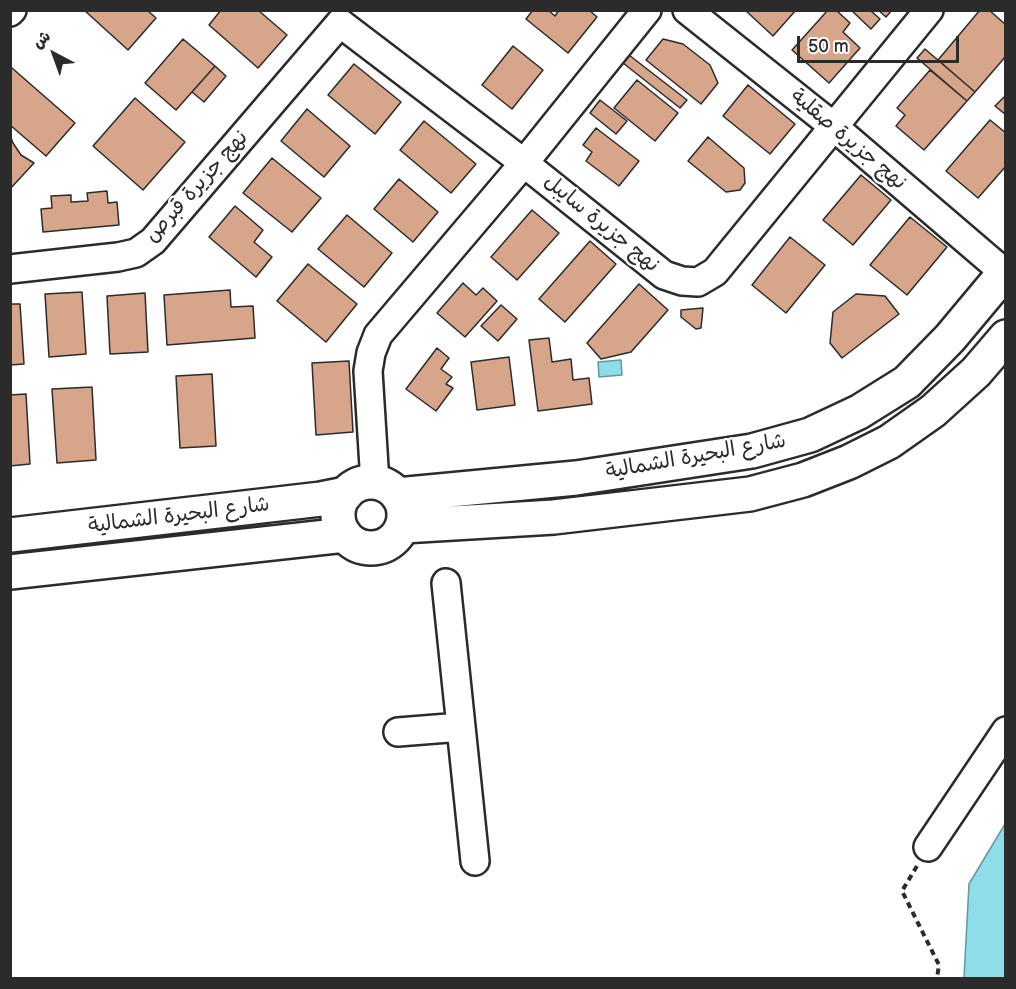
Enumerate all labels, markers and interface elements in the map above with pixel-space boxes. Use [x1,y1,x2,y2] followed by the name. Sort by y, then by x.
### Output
[24,24,84,84] north arrow
[800,24,962,62] scale bar
[29,27,55,53] text: ش
[808,36,849,57] text: 50 m
[785,84,911,196] street label: نهج جزيرة صقلية
[140,126,254,248] street label: نهج جزيرة قبرص
[538,170,664,278] street label: نهج جزيرة سايبل
[604,429,788,485] street label: شارع البحيرة الشمالية
[87,492,271,540] street label: شارع البحيرة الشمالية

